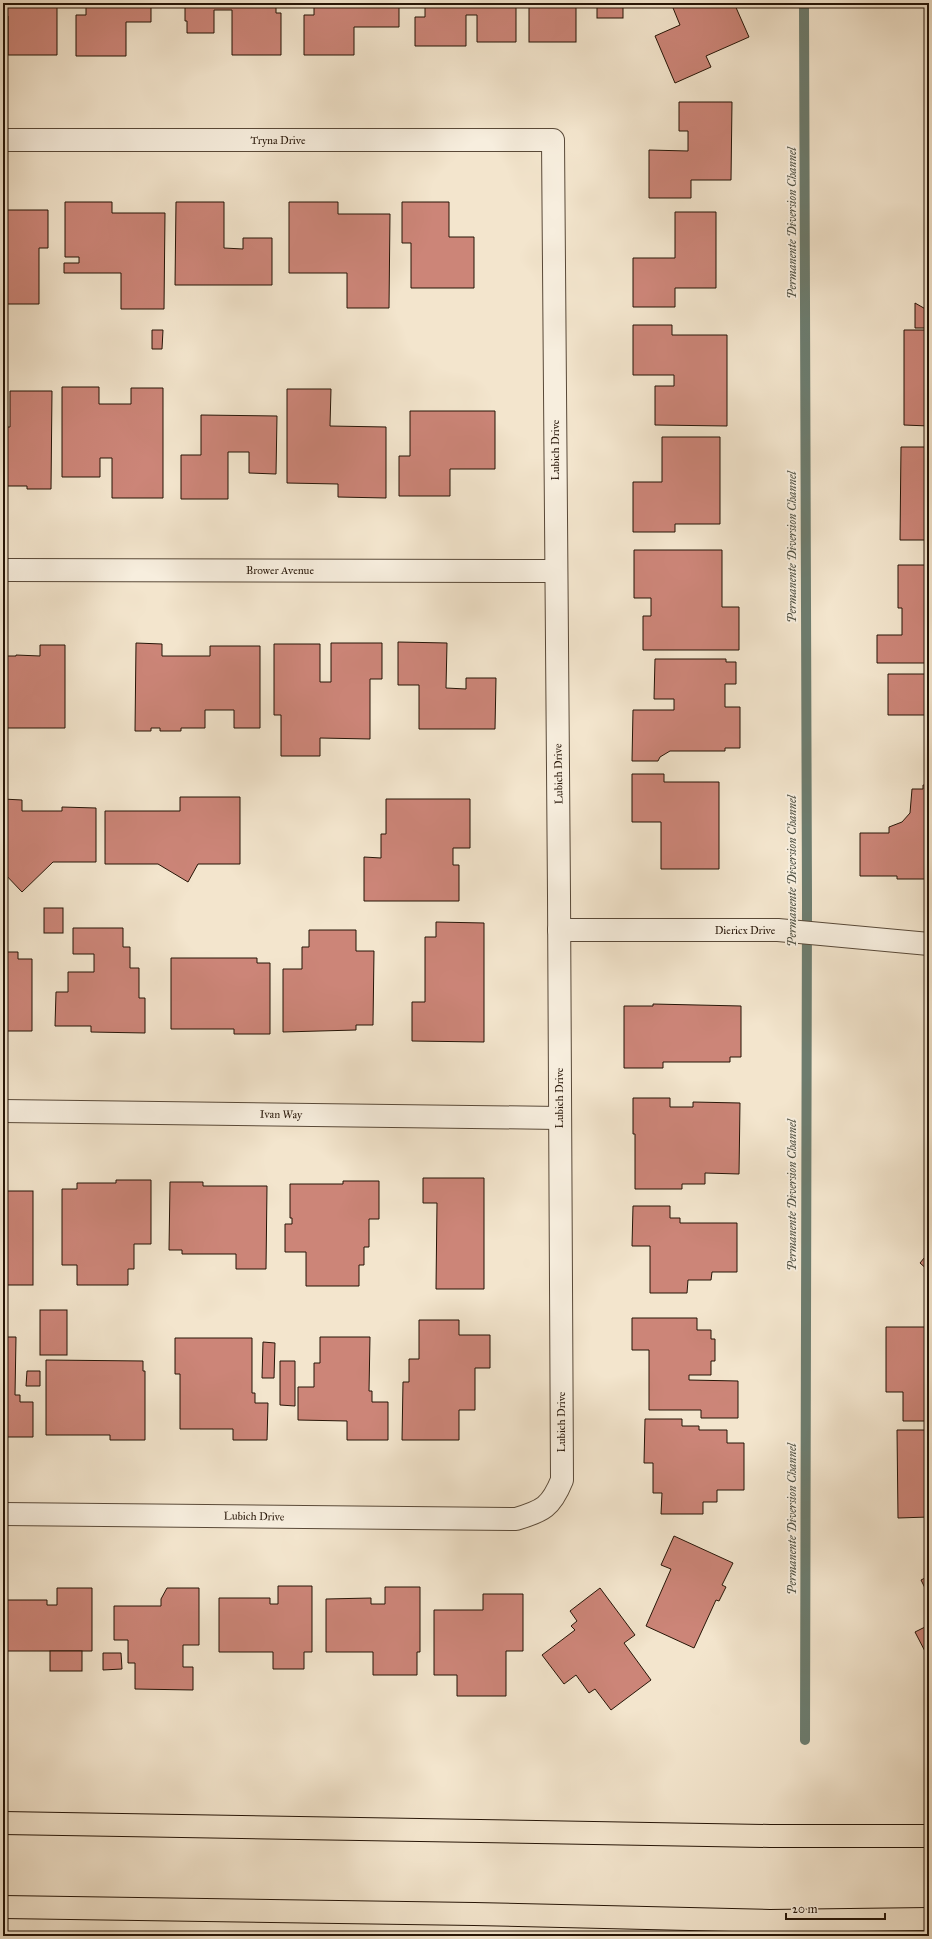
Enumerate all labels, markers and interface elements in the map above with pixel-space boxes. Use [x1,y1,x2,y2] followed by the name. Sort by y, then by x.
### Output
[251,134,306,147] street label: Tryna Drive
[785,145,799,299] water label: Permanente Diversion Channel
[549,419,562,480] street label: Lubich Drive
[785,469,799,623] water label: Permanente Diversion Channel
[246,564,314,577] street label: Brower Avenue
[551,743,566,805] street label: Lubich Drive
[785,793,799,947] water label: Permanente Diversion Channel
[715,924,776,937] street label: Diericx Drive
[553,1067,566,1128] street label: Lubich Drive
[260,1108,303,1121] street label: Ivan Way
[785,1117,799,1271] water label: Permanente Diversion Channel
[555,1391,568,1452] street label: Lubich Drive
[785,1441,799,1595] water label: Permanente Diversion Channel
[223,1509,285,1524] street label: Lubich Drive
[786,1895,885,1921] scale bar
[792,1902,818,1916] text: 20 m

